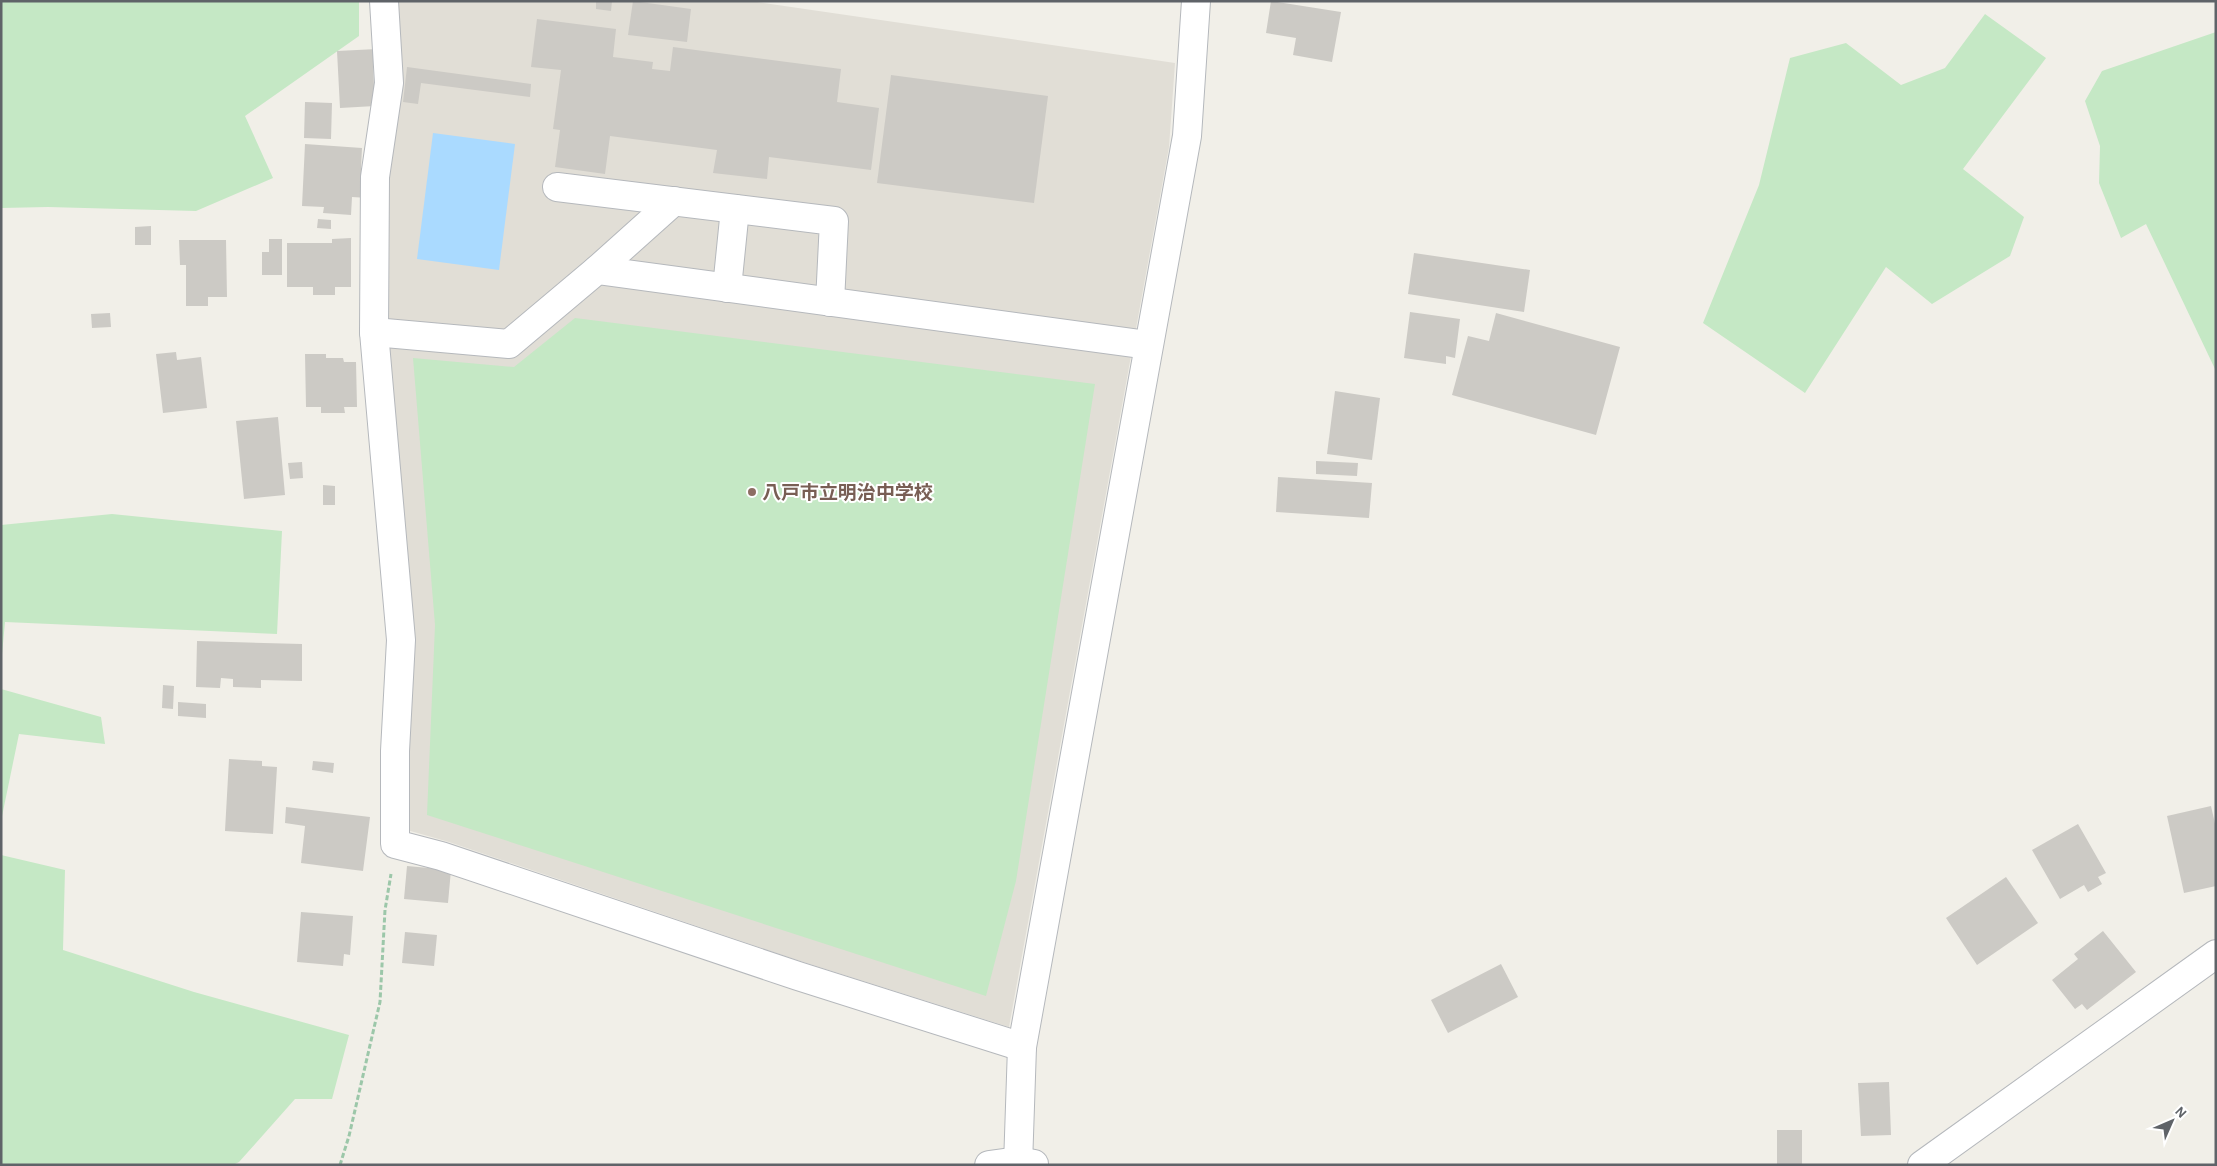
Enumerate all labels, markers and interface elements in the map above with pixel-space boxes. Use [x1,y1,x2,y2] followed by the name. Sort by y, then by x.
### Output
[762,482,933,503] place label: 八戸市立明治中学校
[746,486,758,498] marker: 八戸市立明治中学校
[2147,1096,2197,1146] north arrow
[2172,1104,2189,1121] text: N

